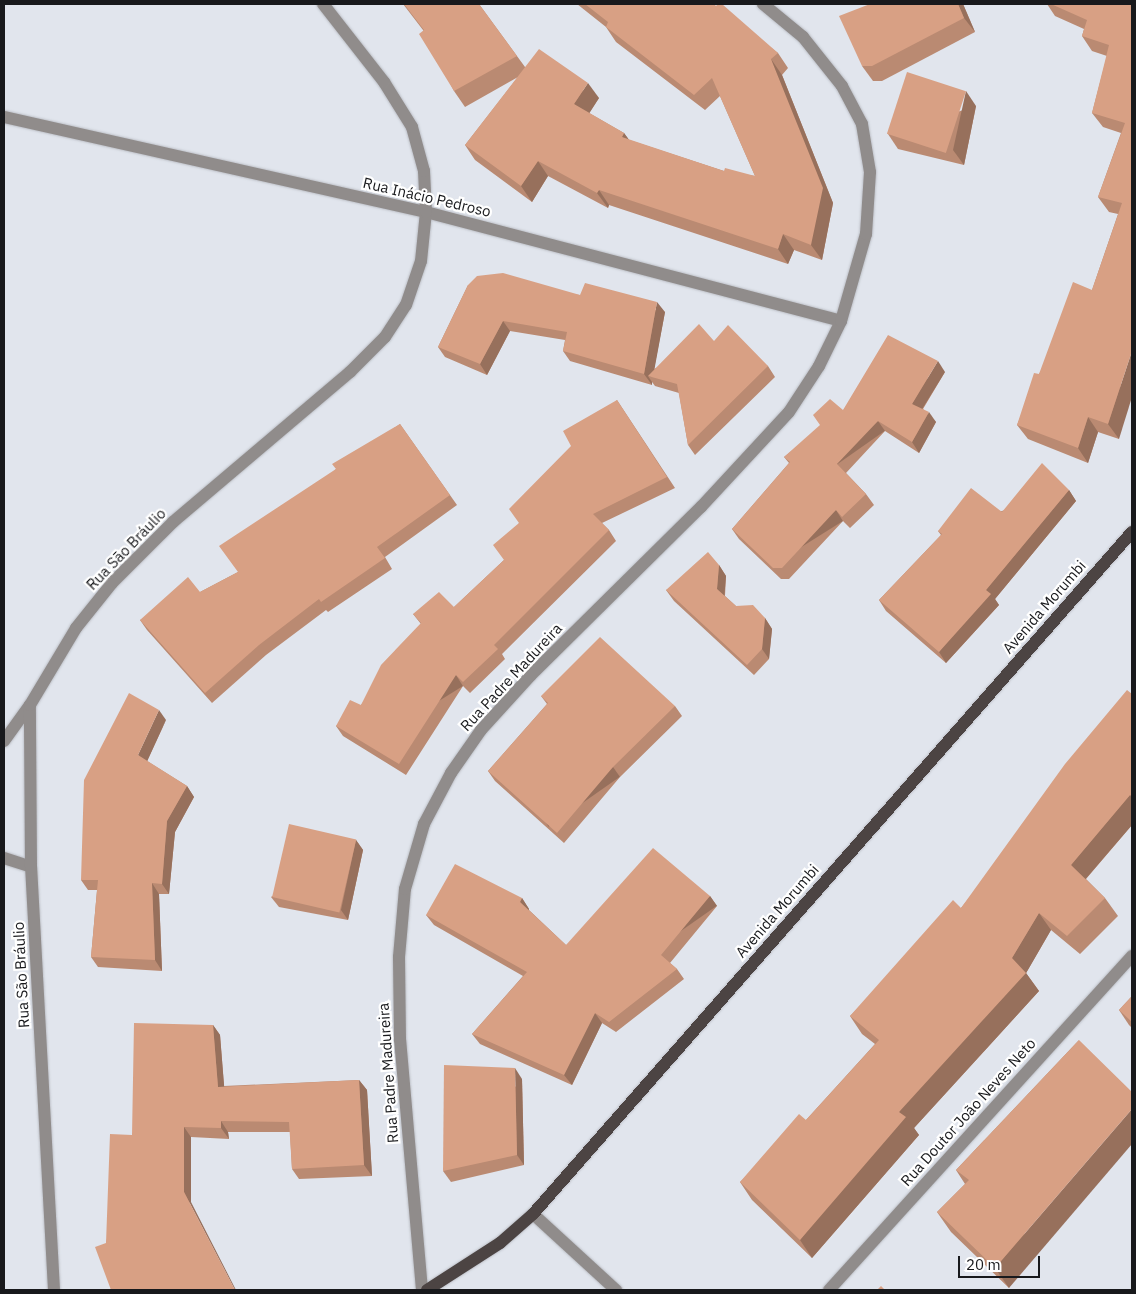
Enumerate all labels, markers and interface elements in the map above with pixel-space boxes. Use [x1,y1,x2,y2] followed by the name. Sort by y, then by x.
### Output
[361,174,493,220] street label: Rua Inácio Pedroso
[83,505,169,593] street label: Rua São Bráulio
[999,557,1089,657] street label: Avenida Morumbi
[456,619,566,735] street label: Rua Padre Madureira
[732,861,822,961] street label: Avenida Morumbi
[9,921,33,1029] street label: Rua São Bráulio
[374,1002,402,1144] street label: Rua Padre Madureira
[897,1034,1039,1190] street label: Rua Doutor João Neves Neto
[961,1246,1044,1278] scale bar
[966,1255,1001,1274] text: 20 m

